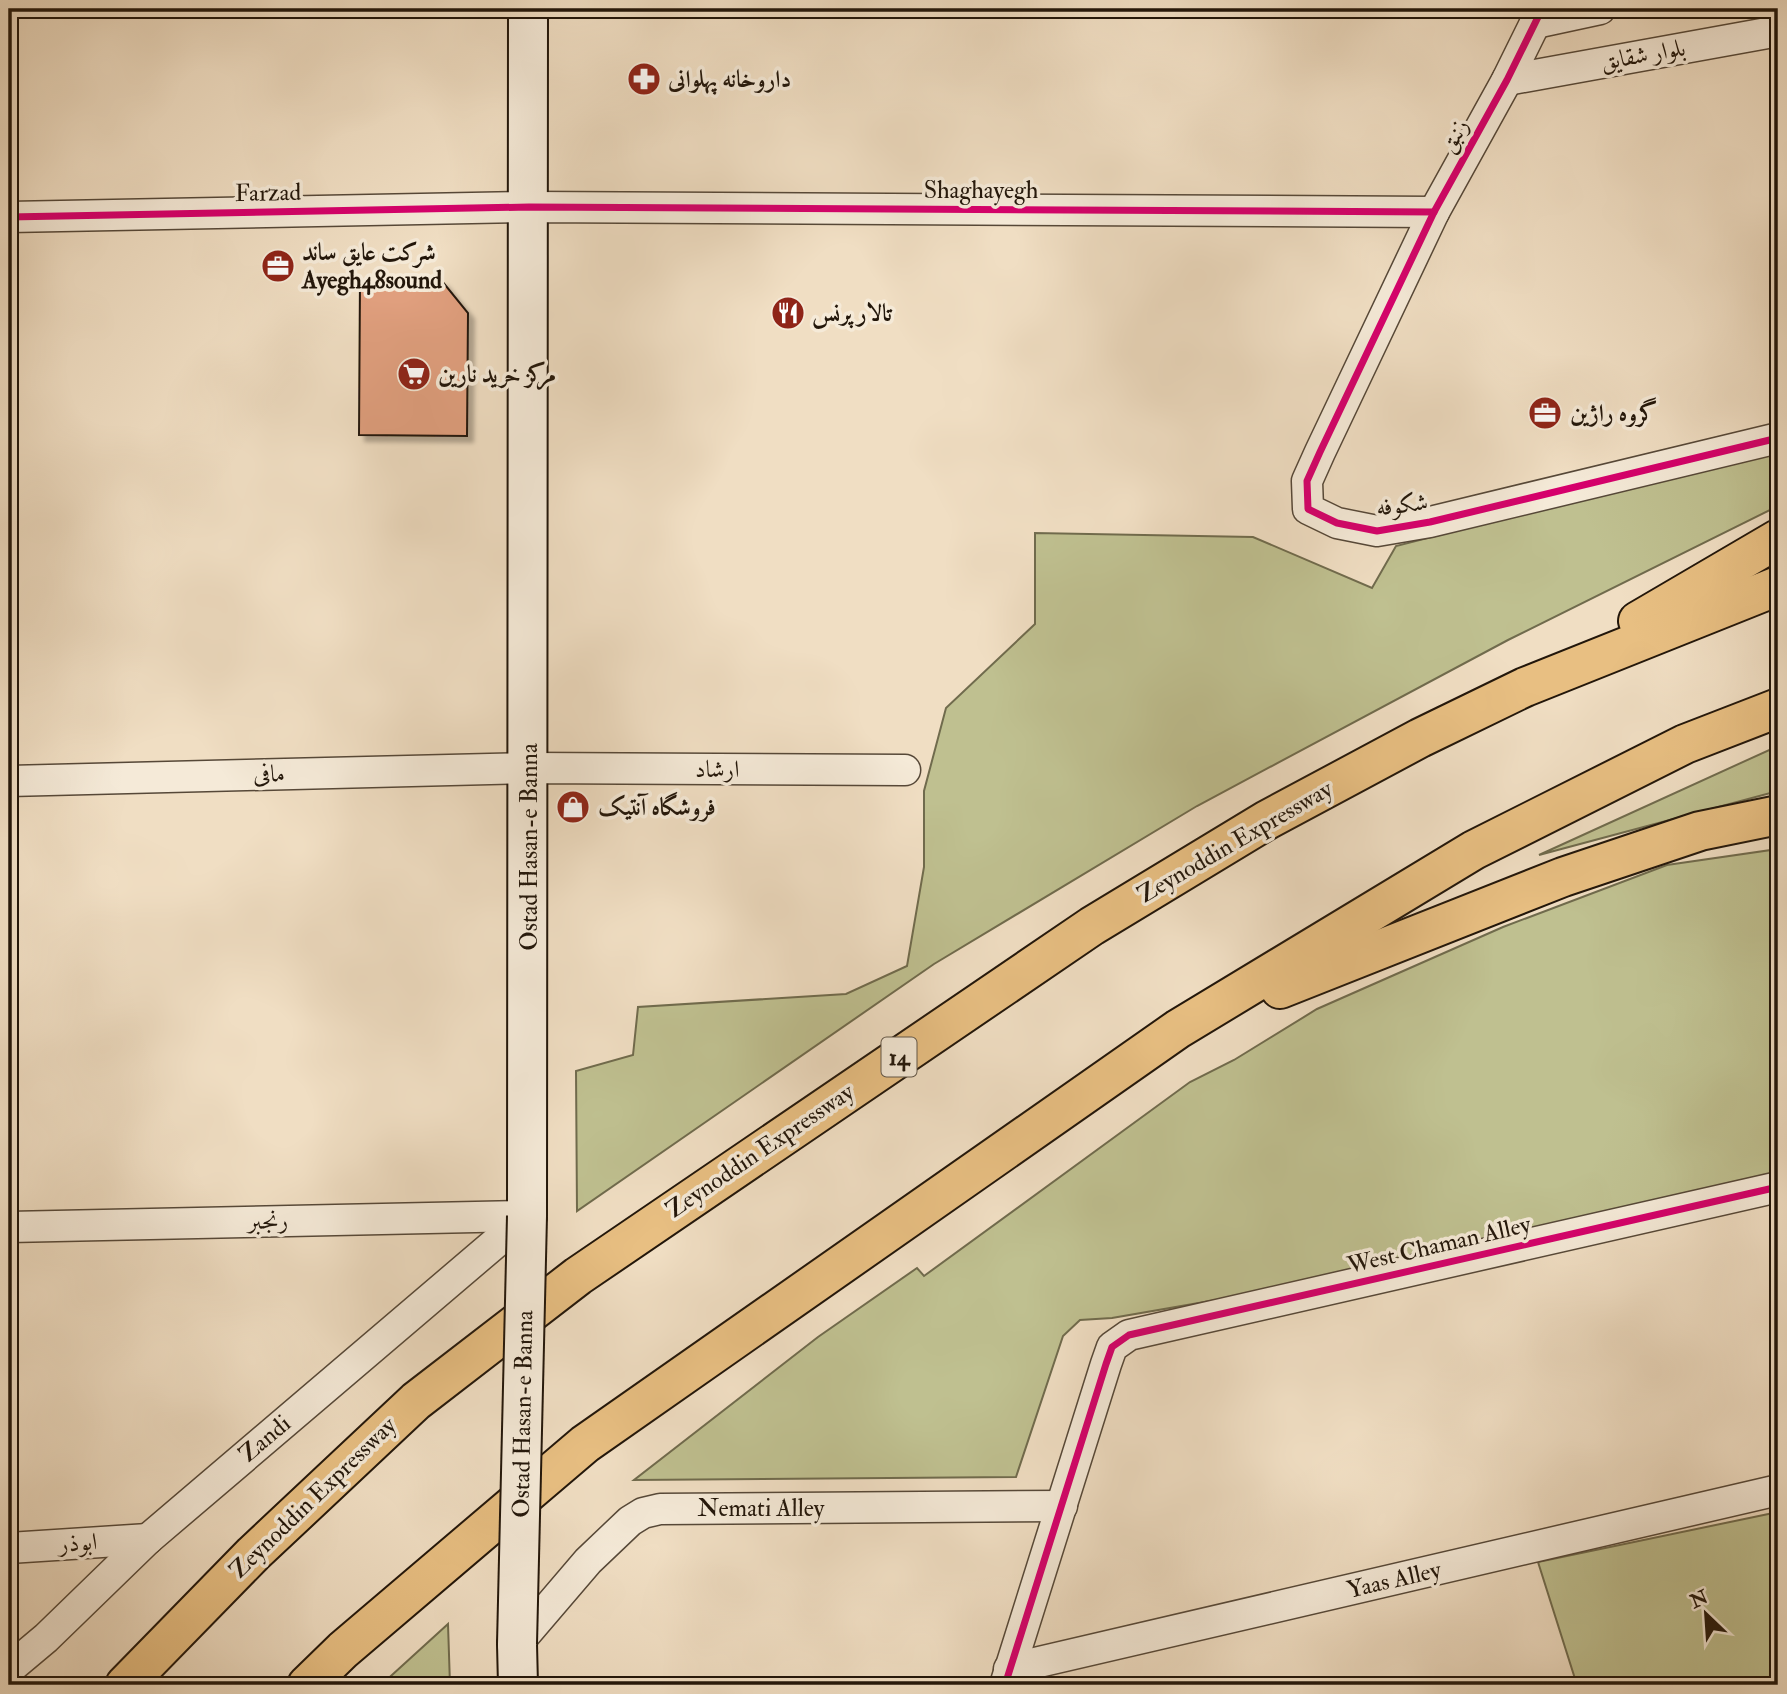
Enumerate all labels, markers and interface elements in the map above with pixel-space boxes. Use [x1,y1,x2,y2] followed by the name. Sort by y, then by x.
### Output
[1598,32,1688,78] street label: بلوار شقایق
[625,60,663,98] pharmacy icon: داروخانه پهلوانی
[667,64,791,95] place label: داروخانه پهلوانی
[1432,113,1476,159] street label: زنبق
[924,175,1039,206] street label: Shaghayegh
[234,177,302,209] street label: Farzad
[301,237,442,296] place label: شرکت عایق ساند Ayegh48sound
[259,247,297,285] office icon: شرکت عایق ساند Ayegh48sound
[769,294,807,332] restaurant icon: تالار پرنس
[812,298,893,329] place label: تالار پرنس
[395,355,433,393] supermarket icon: مرکز خرید نارین
[438,359,556,391] place label: مرکز خرید نارین
[1526,394,1564,432] office icon: گروه راژین
[1570,397,1657,429] place label: گروه راژین
[1374,486,1430,524] street label: شکوفه
[514,742,545,951] street label: Ostad Hasan-e Banna
[695,754,739,785] street label: ارشاد
[253,758,285,790] street label: مافی
[1132,773,1338,910] street label: Zeynoddin Expressway
[554,788,592,826] shop icon: فروشگاه آنتیک
[598,791,716,823] place label: فروشگاه آنتیک
[881,1038,916,1076] road number: 14
[660,1076,860,1225] street label: Zeynoddin Expressway
[245,1205,288,1237] street label: رنجبر
[1343,1209,1534,1281] street label: West Chaman Alley
[506,1309,540,1518] street label: Ostad Hasan-e Banna
[233,1408,297,1470] street label: Zandi
[223,1410,403,1586] street label: Zeynoddin Expressway
[698,1493,825,1524] street label: Nemati Alley
[56,1526,98,1560] street label: ابوذر
[1344,1554,1444,1606] street label: Yaas Alley
[1672,1578,1742,1648] north arrow
[1686,1585,1713,1614] text: N

